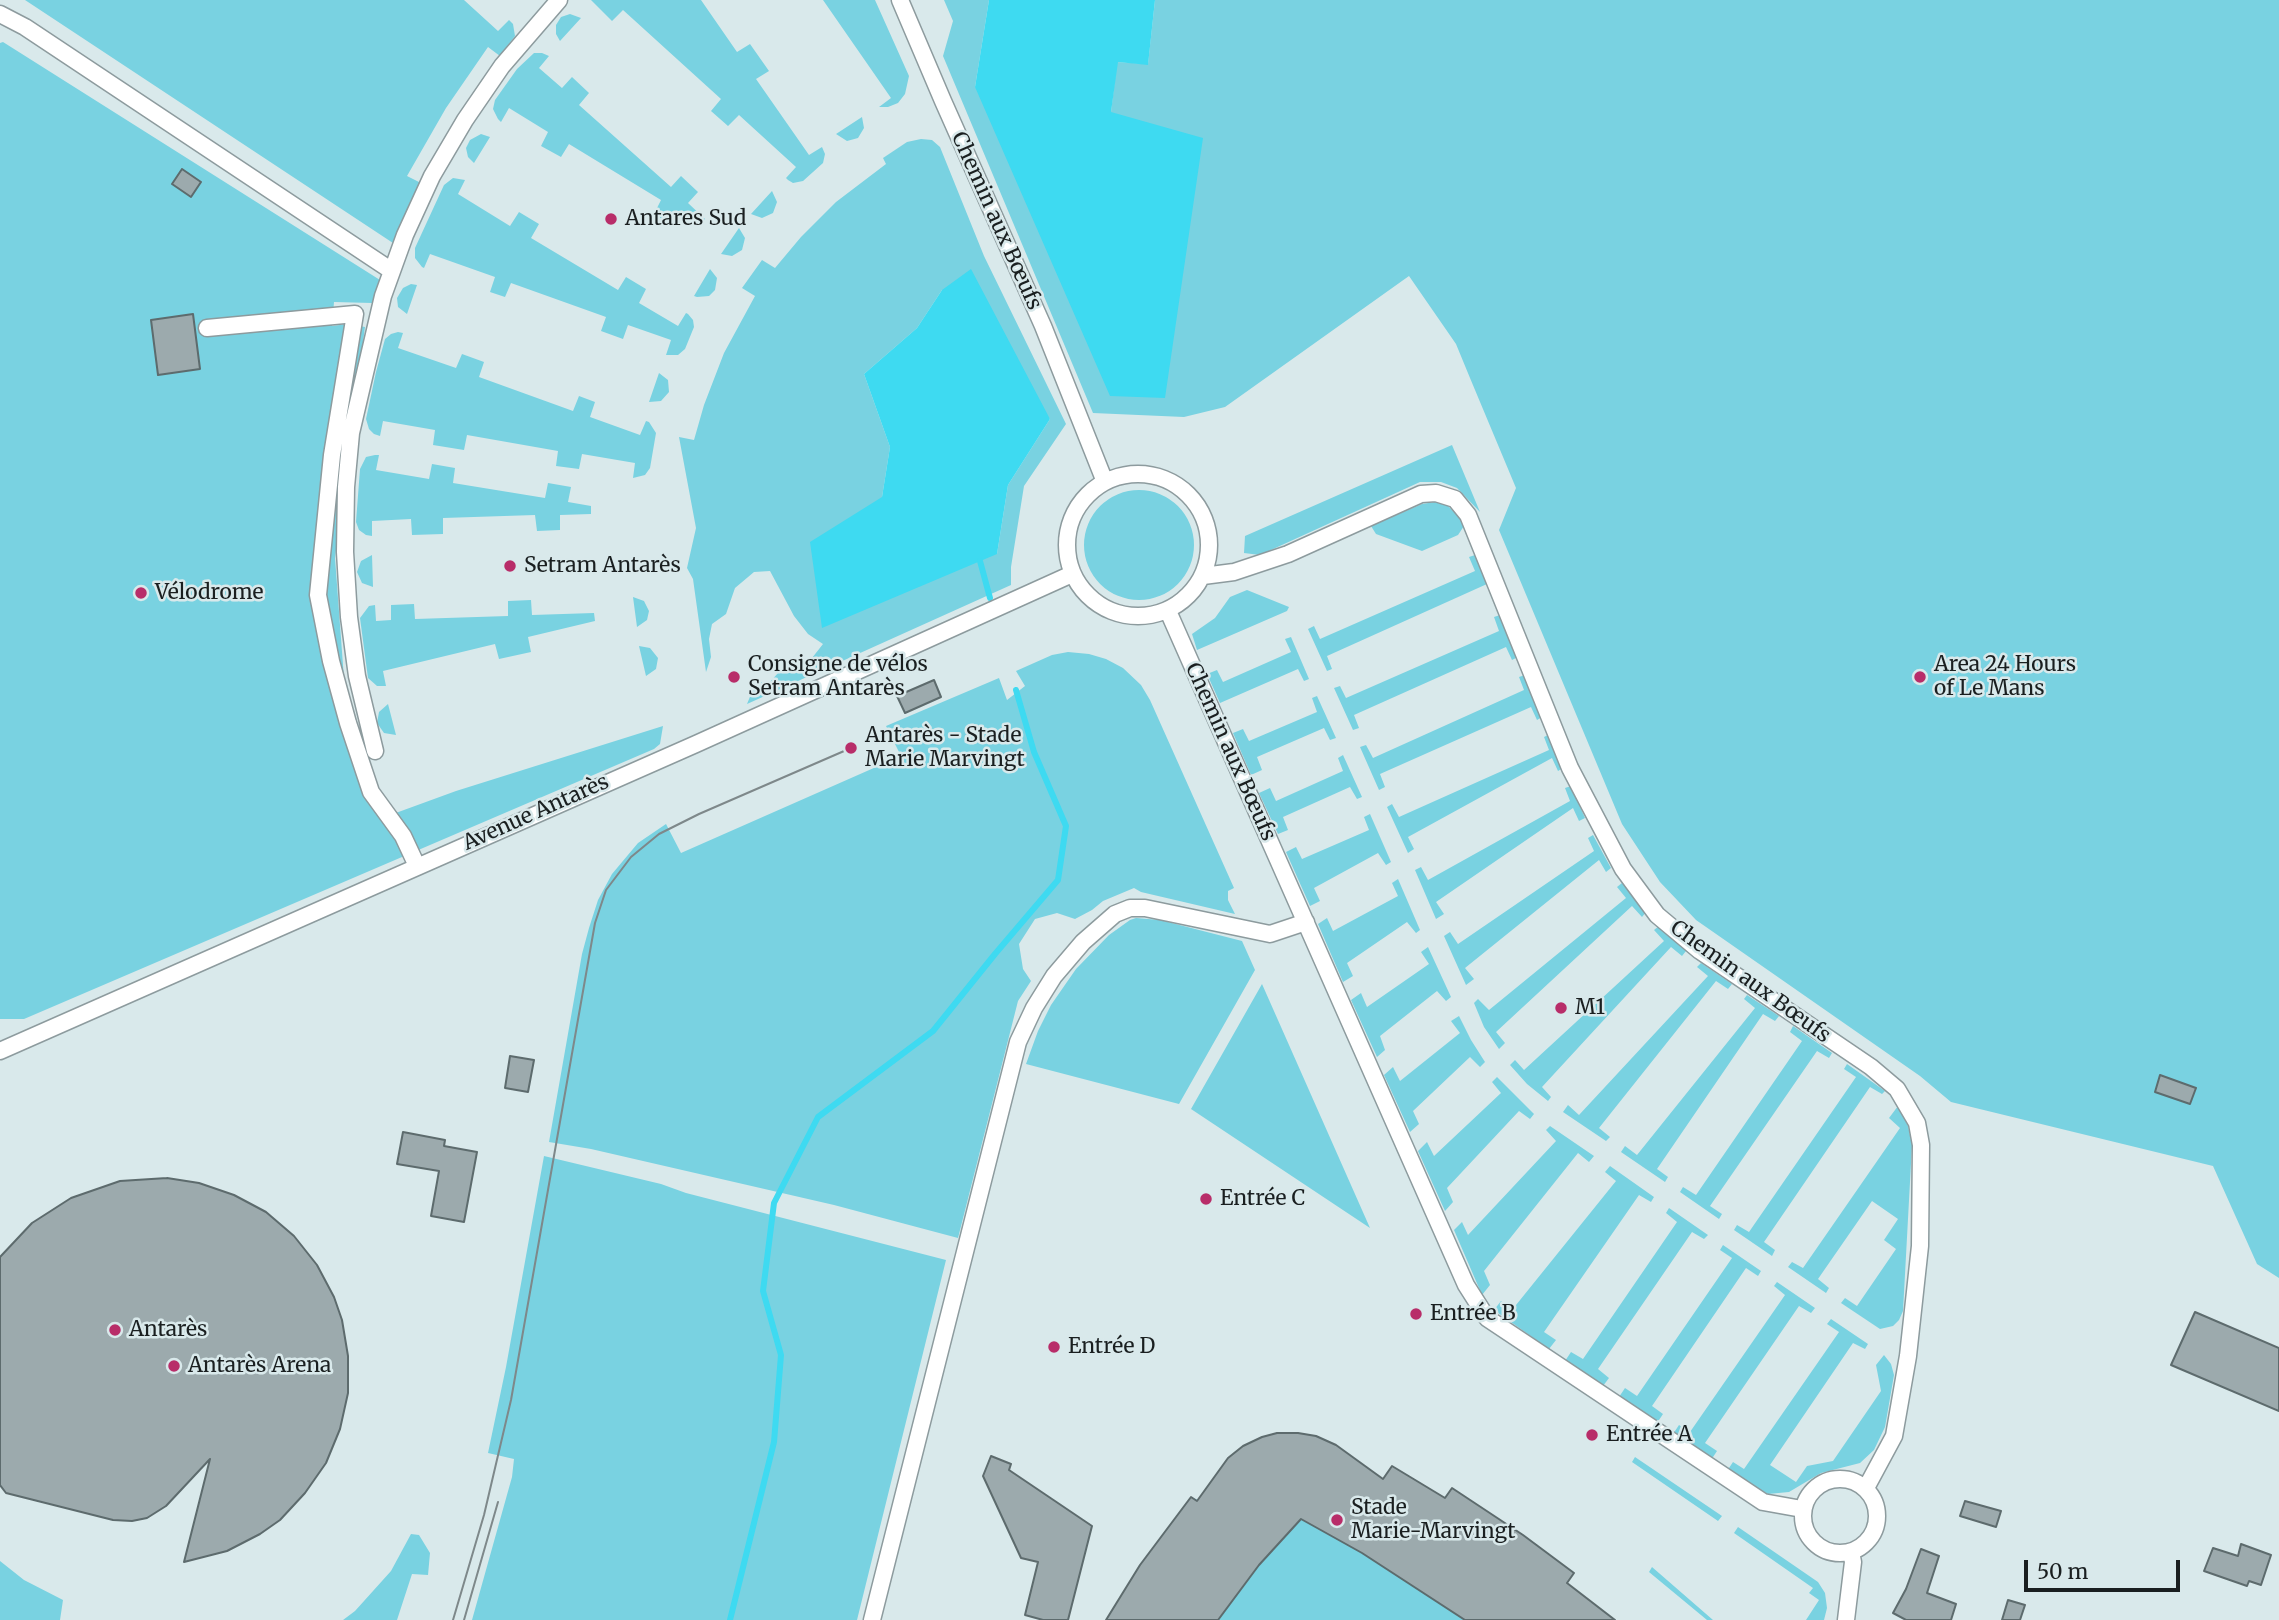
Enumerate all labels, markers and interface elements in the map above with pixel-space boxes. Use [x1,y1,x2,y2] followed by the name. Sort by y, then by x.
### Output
[945,128,1047,314] street label: Chemin aux Bœufs
[625,206,746,232] place label: Antares Sud
[603,211,619,227] marker: Antares Sud
[524,553,681,579] place label: Setram Antarès
[502,558,518,574] marker: Setram Antarès
[155,580,264,606] place label: Vélodrome
[133,585,149,601] marker: Vélodrome
[748,652,928,702] place label: Consigne de vélos Setram Antarès
[1934,652,2076,702] place label: Area 24 Hours of Le Mans
[1179,659,1281,845] street label: Chemin aux Bœufs
[726,669,742,685] marker: Consigne de vélos Setram Antarès
[1912,669,1928,685] marker: Area 24 Hours of Le Mans
[865,723,1025,773] place label: Antarès - Stade Marie Marvingt
[843,740,859,756] marker: Antarès - Stade Marie Marvingt
[459,770,613,856] street label: Avenue Antarès
[1665,915,1835,1049] street label: Chemin aux Bœufs
[1575,995,1605,1021] place label: M1
[1553,1000,1569,1016] marker: M1
[1220,1186,1305,1212] place label: Entrée C
[1198,1191,1214,1207] marker: Entrée C
[1430,1301,1515,1327] place label: Entrée B
[1408,1306,1424,1322] marker: Entrée B
[129,1317,207,1343] place label: Antarès
[107,1322,123,1338] marker: Antarès
[1068,1334,1155,1360] place label: Entrée D
[1046,1339,1062,1355] marker: Entrée D
[188,1353,331,1379] place label: Antarès Arena
[166,1358,182,1374] marker: Antarès Arena
[1606,1422,1692,1448] place label: Entrée A
[1584,1427,1600,1443] marker: Entrée A
[1351,1495,1516,1545] place label: Stade Marie-Marvingt
[1329,1512,1345,1528] marker: Stade Marie-Marvingt
[2027,1546,2183,1590] scale bar
[2037,1558,2088,1585] text: 50 m

